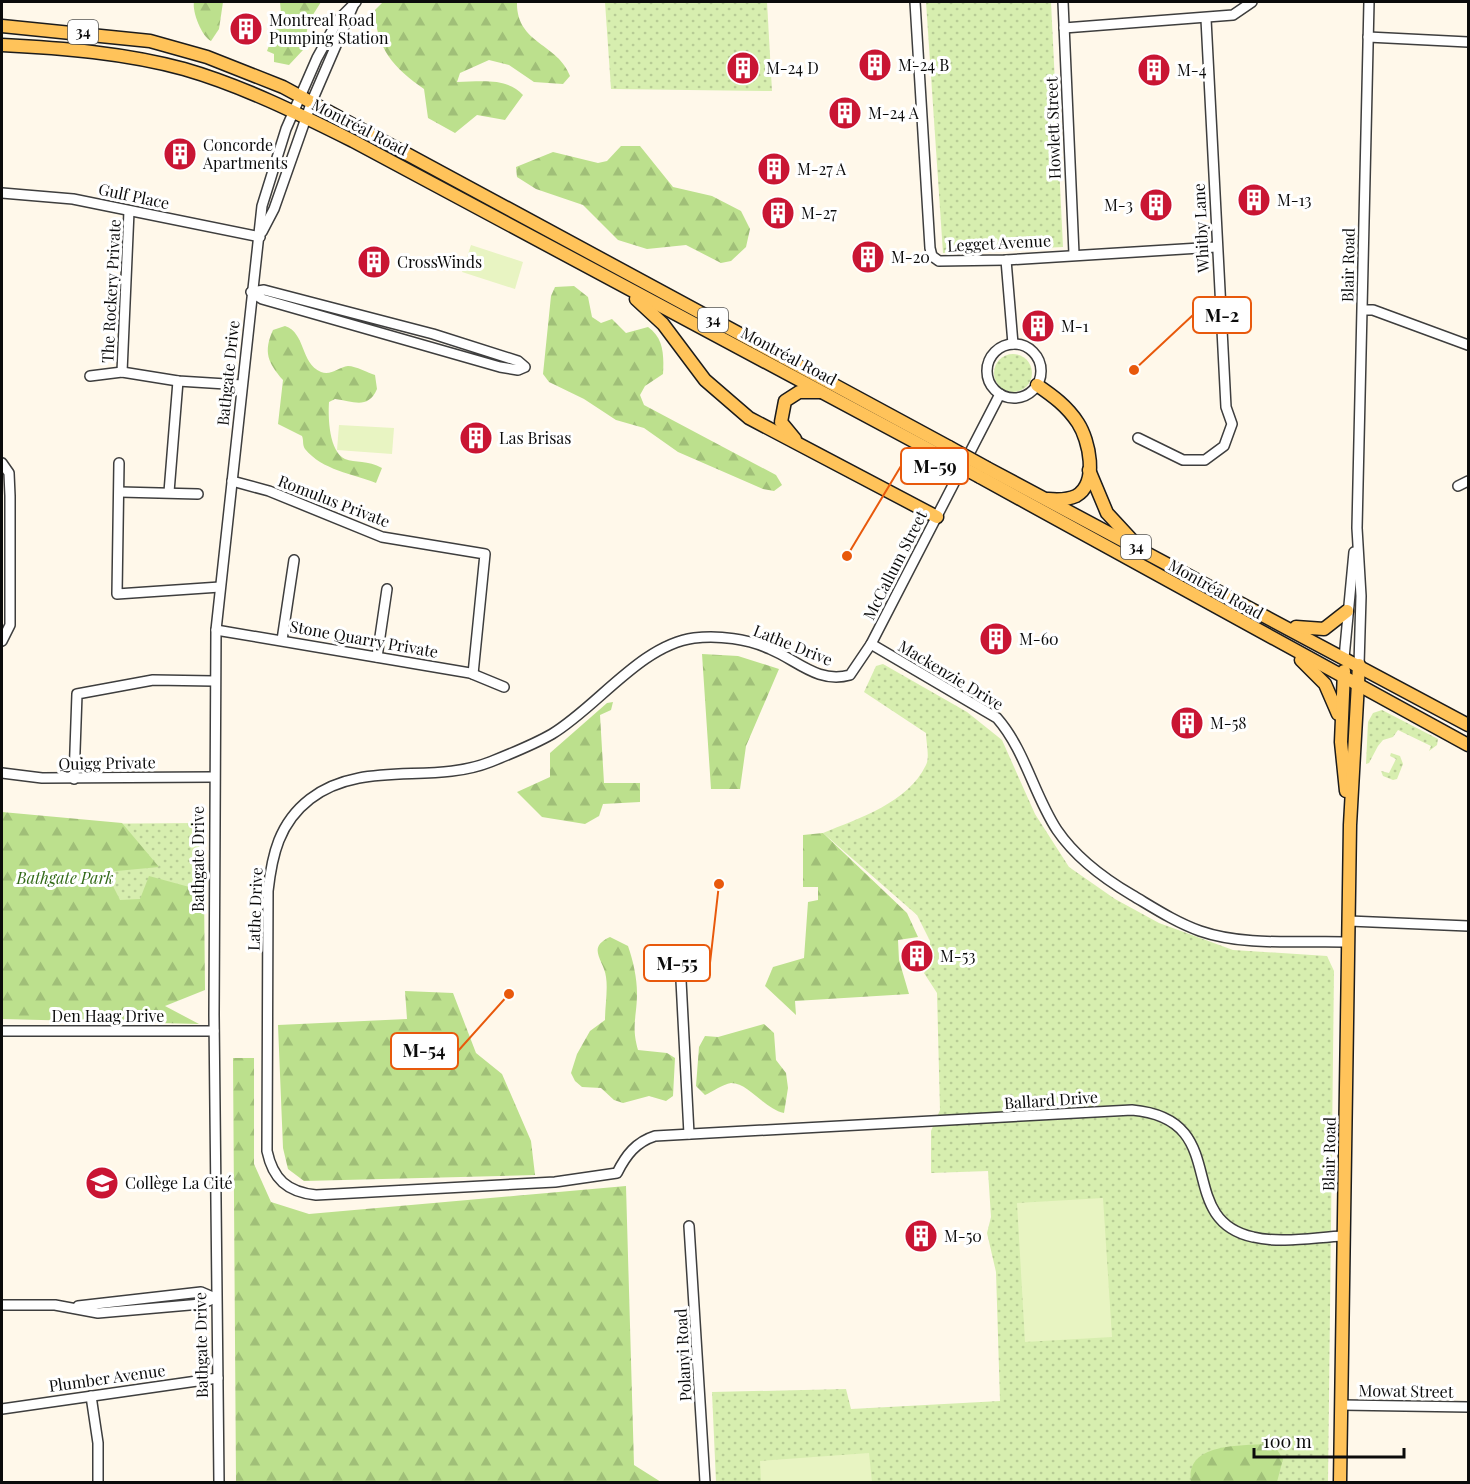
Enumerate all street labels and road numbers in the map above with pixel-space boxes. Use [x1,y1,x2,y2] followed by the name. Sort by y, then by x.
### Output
[68,20,98,44] road number: 34
[1040,76,1065,179] street label: Howlett Street
[308,93,412,160] street label: Montréal Road
[97,178,172,213] street label: Gulf Place
[1188,183,1213,274] street label: Whitby Lane
[96,218,125,363] street label: The Rockery Private
[1336,228,1359,302] street label: Blair Road
[947,229,1051,256] street label: Legget Avenue
[698,308,728,332] road number: 34
[212,319,243,427] street label: Bathgate Drive
[738,322,841,390] street label: Montréal Road
[275,470,393,532] street label: Romulus Private
[858,506,931,623] street label: McCallum Street
[1121,535,1151,559] road number: 34
[1165,554,1267,623] street label: Montréal Road
[288,615,440,662] street label: Stone Quarry Private
[750,619,836,670] street label: Lathe Drive
[895,635,1008,714] street label: Mackenzie Drive
[58,751,156,774] street label: Quigg Private
[187,806,208,912] street label: Bathgate Drive
[243,867,266,951] street label: Lathe Drive
[52,1005,164,1026] street label: Den Haag Drive
[1003,1086,1099,1113] street label: Ballard Drive
[1317,1117,1340,1191] street label: Blair Road
[189,1292,212,1398] street label: Bathgate Drive
[670,1308,695,1402] street label: Polanyi Road
[47,1359,167,1396] street label: Plumber Avenue
[1358,1379,1454,1402] street label: Mowat Street

